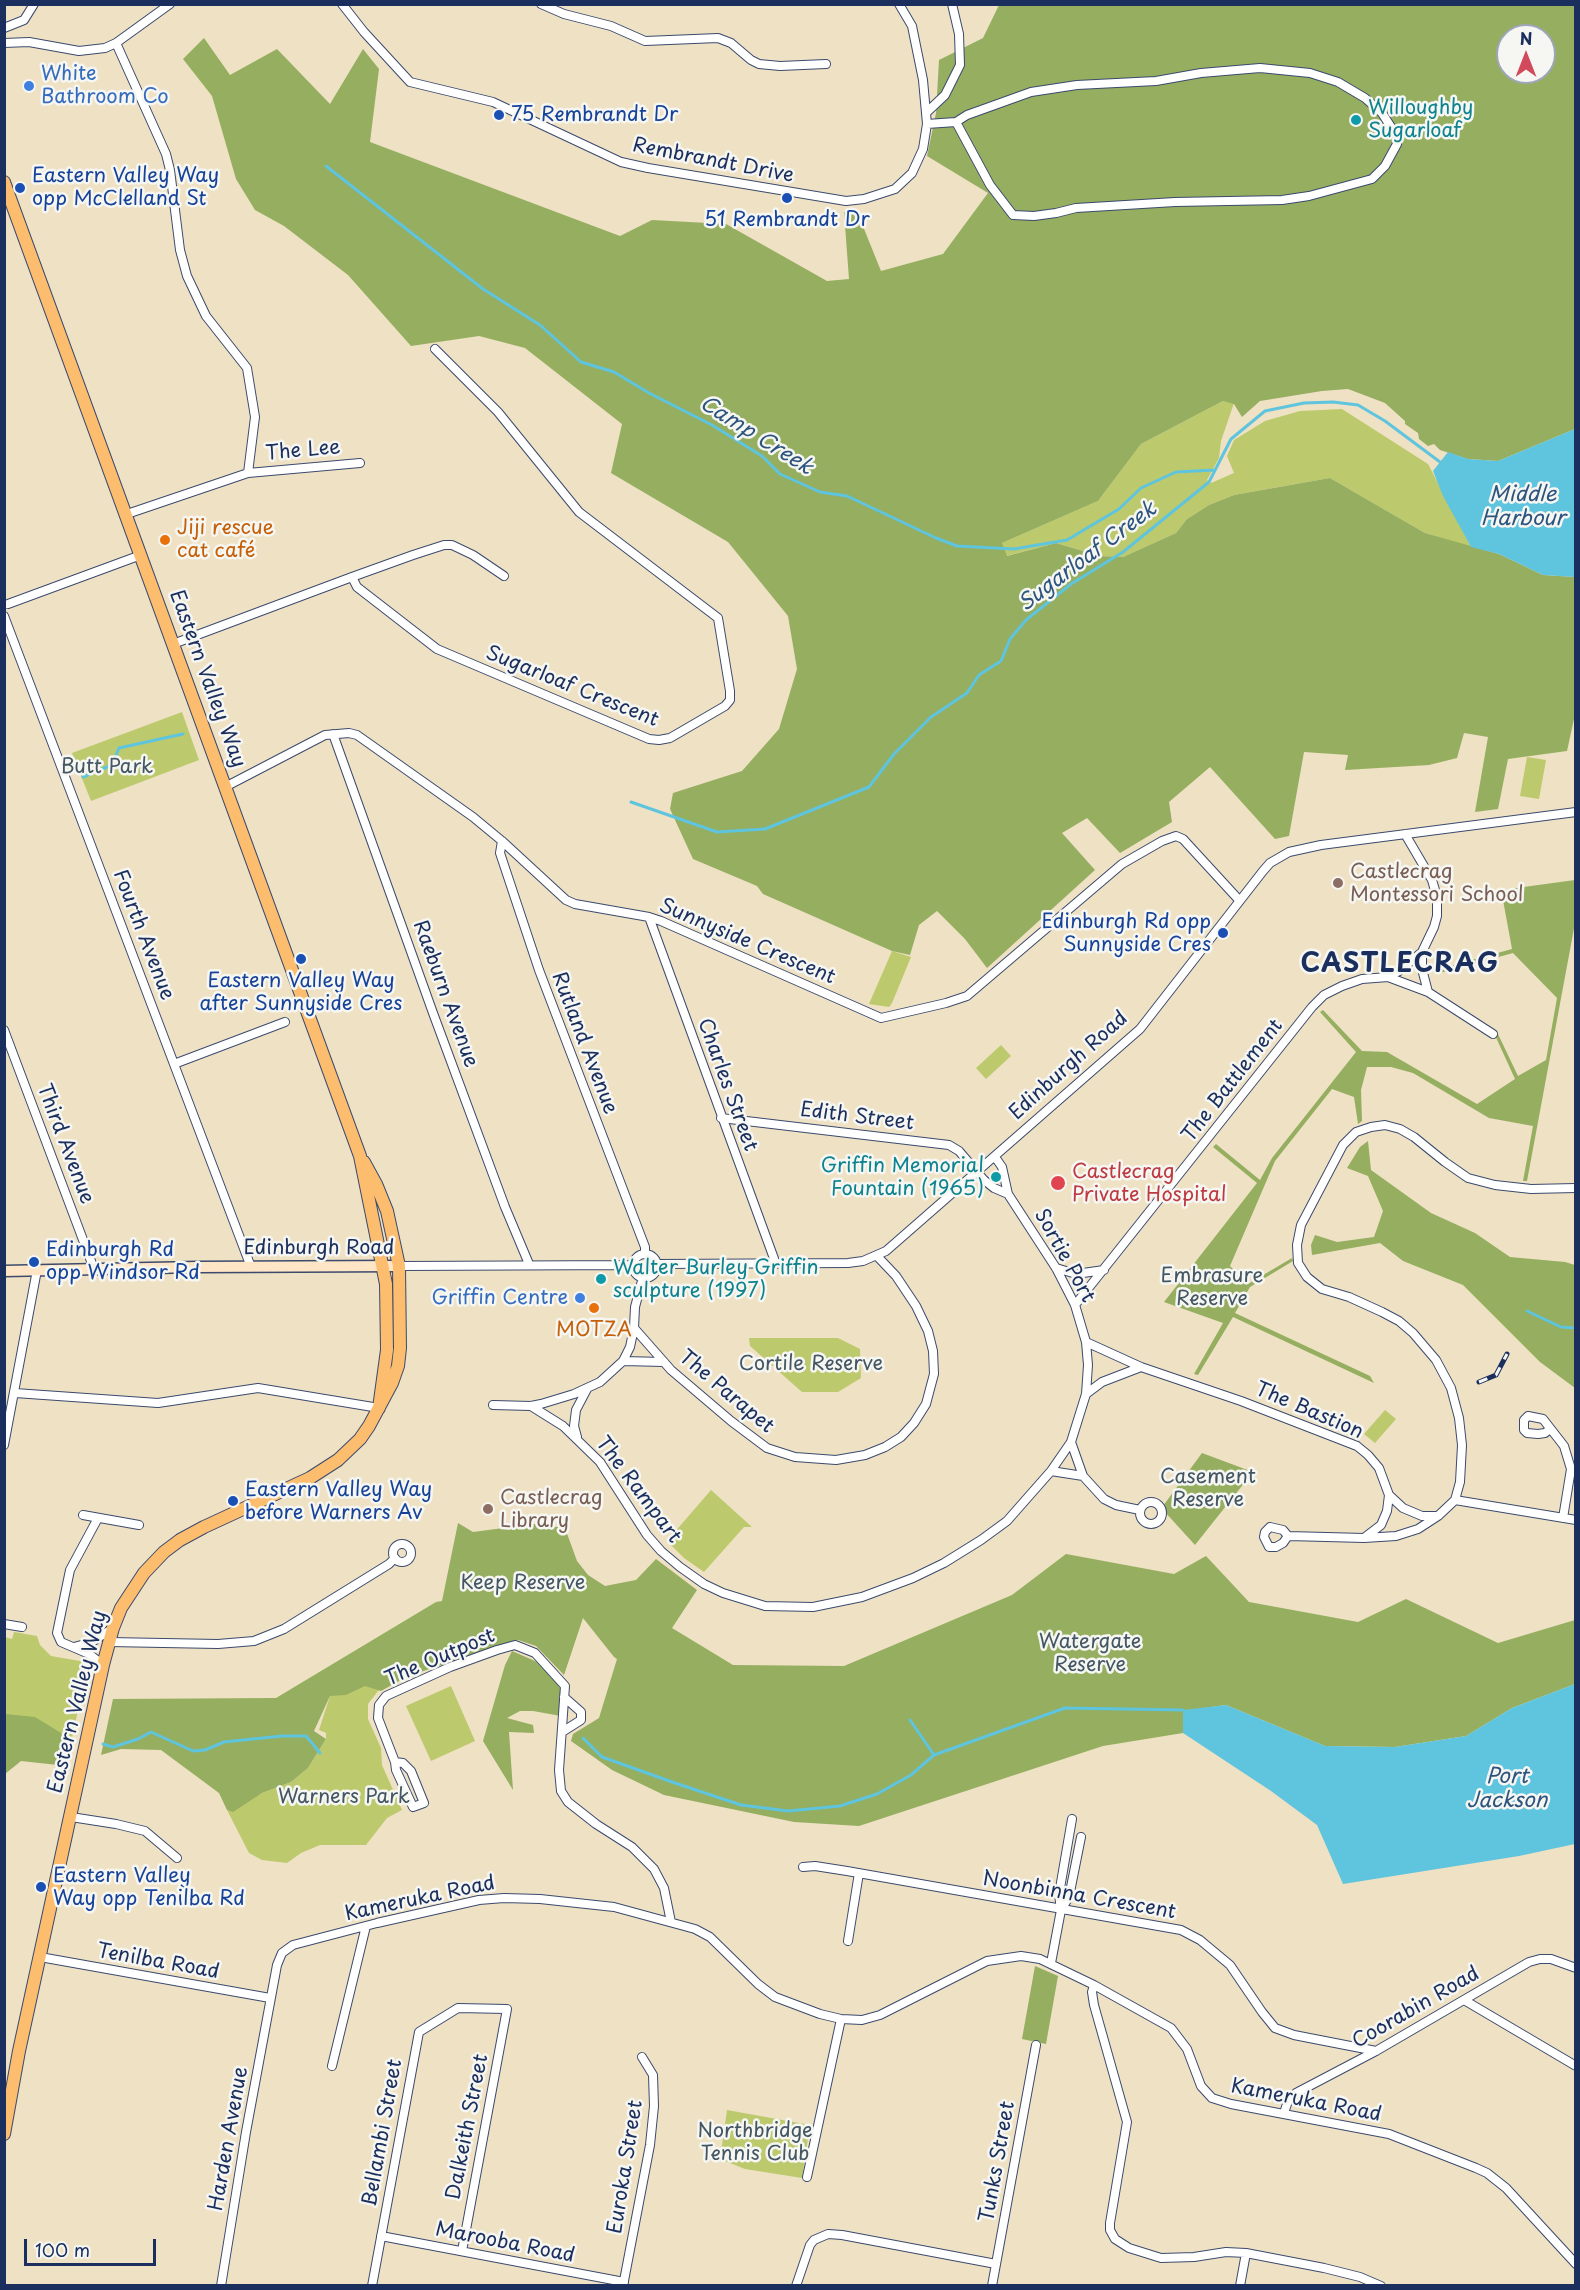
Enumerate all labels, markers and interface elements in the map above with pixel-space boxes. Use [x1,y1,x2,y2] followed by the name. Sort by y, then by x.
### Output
[1496,24,1556,84] north arrow
[1520,26,1532,50] text: N
[41,62,169,109] place label: White Bathroom Co
[22,79,36,93] marker: White Bathroom Co
[1368,96,1473,143] place label: Willoughby Sugarloaf
[511,103,678,127] place label: 75 Rembrandt Dr
[492,108,506,122] marker: 75 Rembrandt Dr
[1349,113,1363,127] marker: Willoughby Sugarloaf
[630,134,796,188] street label: Rembrandt Drive
[32,164,219,211] place label: Eastern Valley Way opp McClelland St
[13,181,27,195] marker: Eastern Valley Way opp McClelland St
[780,191,794,205] marker: 51 Rembrandt Dr
[704,208,870,232] place label: 51 Rembrandt Dr
[695,391,817,481] water label: Camp Creek
[265,436,341,466] street label: The Lee
[1481,482,1565,532] water label: Middle Harbour
[1014,497,1162,617] water label: Sugarloaf Creek
[177,516,274,563] place label: Jiji rescue cat café
[158,533,172,547] marker: Jiji rescue cat café
[164,587,250,771] street label: Eastern Valley Way
[482,641,662,733] street label: Sugarloaf Crescent
[61,755,153,779] park label: Butt Park
[1350,860,1523,907] place label: Castlecrag Montessori School
[107,866,179,1004] street label: Fourth Avenue
[1331,876,1345,890] marker: Castlecrag Montessori School
[655,894,839,990] street label: Sunnyside Crescent
[1041,910,1211,957] place label: Edinburgh Rd opp Sunnyside Cres
[407,917,483,1071] street label: Raeburn Avenue
[1216,926,1230,940] marker: Edinburgh Rd opp Sunnyside Cres
[1300,949,1500,981] district label: CASTLECRAG
[294,952,308,966] marker: Eastern Valley Way after Sunnyside Cres
[200,969,402,1016] place label: Eastern Valley Way after Sunnyside Cres
[546,969,622,1117] street label: Rutland Avenue
[1005,1007,1133,1125] street label: Edinburgh Road
[692,1015,762,1155] street label: Charles Street
[1178,1015,1288,1147] street label: The Battlement
[31,1081,99,1207] street label: Third Avenue
[799,1098,915,1136] street label: Edith Street
[821,1154,984,1201] place label: Griffin Memorial Fountain (1965)
[1072,1160,1226,1207] place label: Castlecrag Private Hospital
[989,1170,1003,1184] marker: Griffin Memorial Fountain (1965)
[1049,1174,1067,1192] marker: Castlecrag Private Hospital
[1028,1205,1100,1307] street label: Sortie Port
[244,1236,394,1260] street label: Edinburgh Road
[46,1238,200,1285] place label: Edinburgh Rd opp Windsor Rd
[27,1255,41,1269] marker: Edinburgh Rd opp Windsor Rd
[613,1256,819,1303] place label: Walter Burley Griffin sculpture (1997)
[1161,1264,1263,1311] park label: Embrasure Reserve
[594,1272,608,1286] marker: Walter Burley Griffin sculpture (1997)
[432,1286,568,1310] place label: Griffin Centre
[573,1291,587,1305] marker: Griffin Centre
[587,1301,601,1315] marker: MOTZA
[556,1318,632,1342] place label: MOTZA
[674,1345,778,1439] street label: The Parapet
[739,1352,883,1376] park label: Cortile Reserve
[1251,1377,1367,1445] street label: The Bastion
[590,1432,686,1548] street label: The Rampart
[1160,1465,1256,1512] park label: Casement Reserve
[245,1478,432,1525] place label: Eastern Valley Way before Warners Av
[500,1486,603,1533] place label: Castlecrag Library
[226,1494,240,1508] marker: Eastern Valley Way before Warners Av
[481,1502,495,1516] marker: Castlecrag Library
[461,1571,585,1595] park label: Keep Reserve
[44,1608,112,1796] street label: Eastern Valley Way
[381,1624,499,1692] street label: The Outpost
[1039,1630,1141,1677] park label: Watergate Reserve
[1467,1764,1547,1814] water label: Port Jackson
[278,1785,410,1809] park label: Warners Park
[53,1864,245,1911] place label: Eastern Valley Way opp Tenilba Rd
[980,1867,1178,1925] street label: Noonbinna Crescent
[343,1871,497,1927] street label: Kameruka Road
[34,1880,48,1894] marker: Eastern Valley Way opp Tenilba Rd
[95,1939,221,1985] street label: Tenilba Road
[1348,1962,1484,2054] street label: Coorabin Road
[442,2052,494,2202] street label: Dalkeith Street
[358,2057,408,2209] street label: Bellambi Street
[205,2065,253,2213] street label: Harden Avenue
[1229,2075,1383,2127] street label: Kameruka Road
[604,2098,648,2236] street label: Euroka Street
[976,2100,1020,2224] street label: Tunks Street
[697,2119,813,2166] park label: Northbridge Tennis Club
[433,2218,577,2268] street label: Marooba Road
[27,2227,159,2265] scale bar
[35,2236,90,2263] text: 100 m

